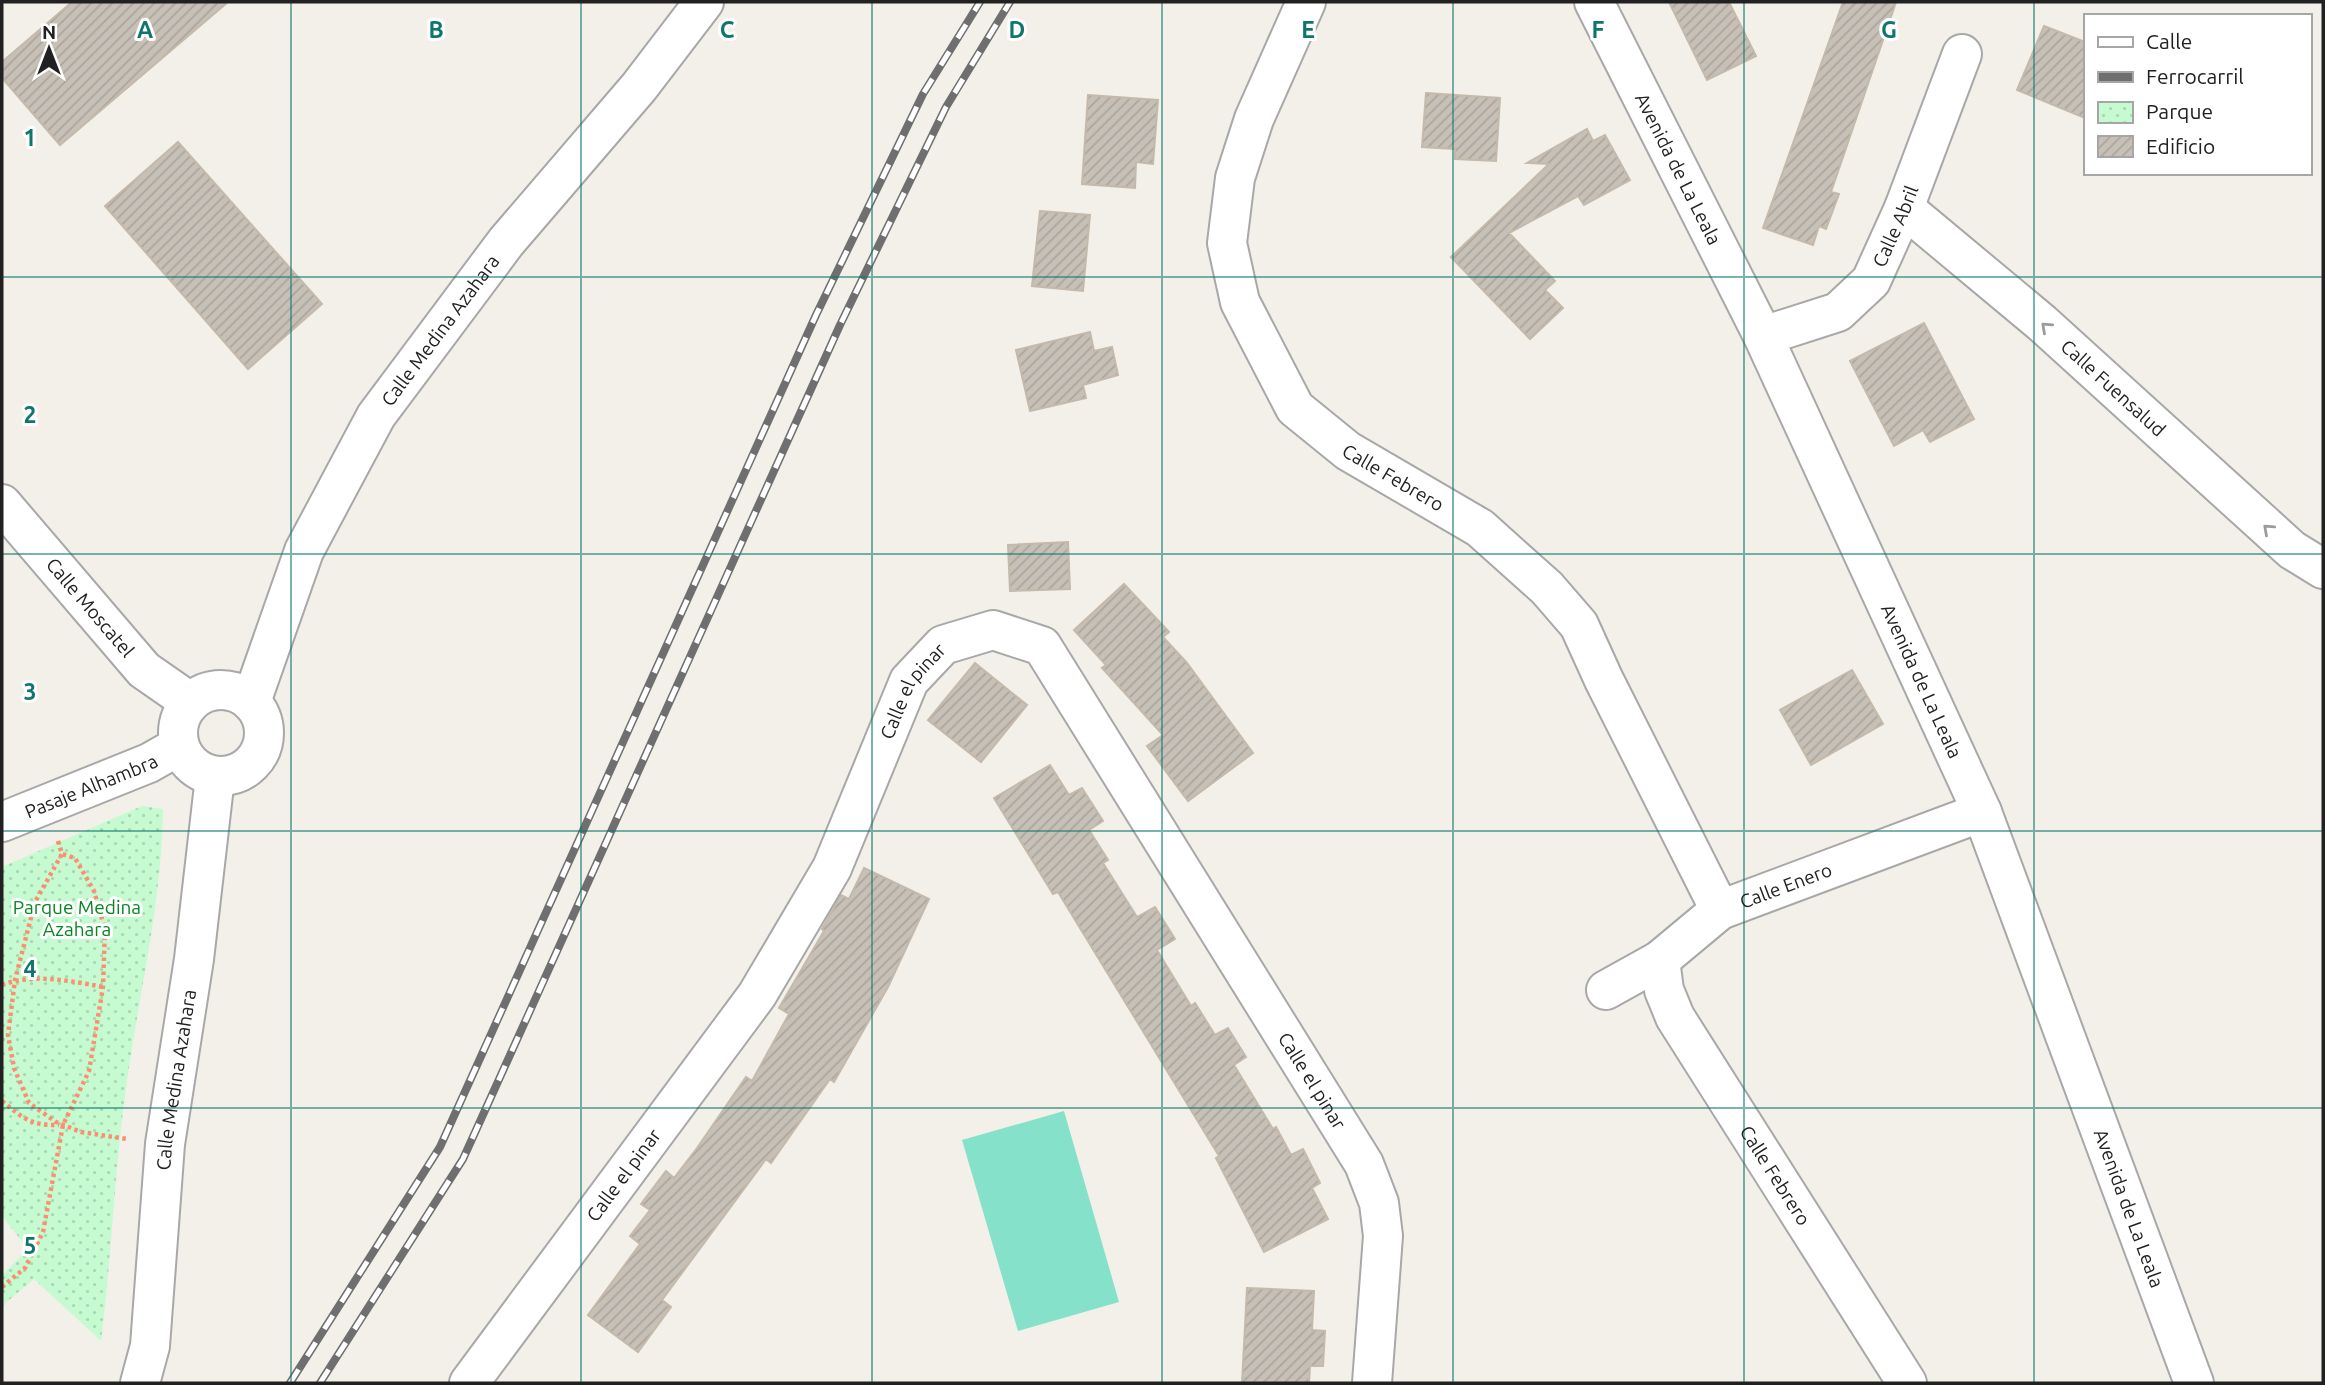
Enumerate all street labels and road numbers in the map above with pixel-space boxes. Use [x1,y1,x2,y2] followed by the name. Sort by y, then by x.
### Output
[1631,89,1726,248] street label: Avenida de La Leala
[1868,182,1922,270] street label: Calle Abril
[377,251,504,410] street label: Calle Medina Azahara
[2057,335,2170,441] street label: Calle Fuensalud
[1339,439,1448,516] street label: Calle Febrero
[42,553,139,661] street label: Calle Moscatel
[1877,600,1967,761] street label: Avenida de La Leala
[875,639,950,742] street label: Calle el pinar
[22,749,161,823] street label: Pasaje Alhambra
[1737,858,1835,913] street label: Calle Enero
[152,988,200,1171] street label: Calle Medina Azahara
[1274,1028,1351,1133] street label: Calle el pinar
[1736,1121,1815,1229] street label: Calle Febrero
[582,1124,665,1226] street label: Calle el pinar
[2090,1126,2169,1290] street label: Avenida de La Leala

